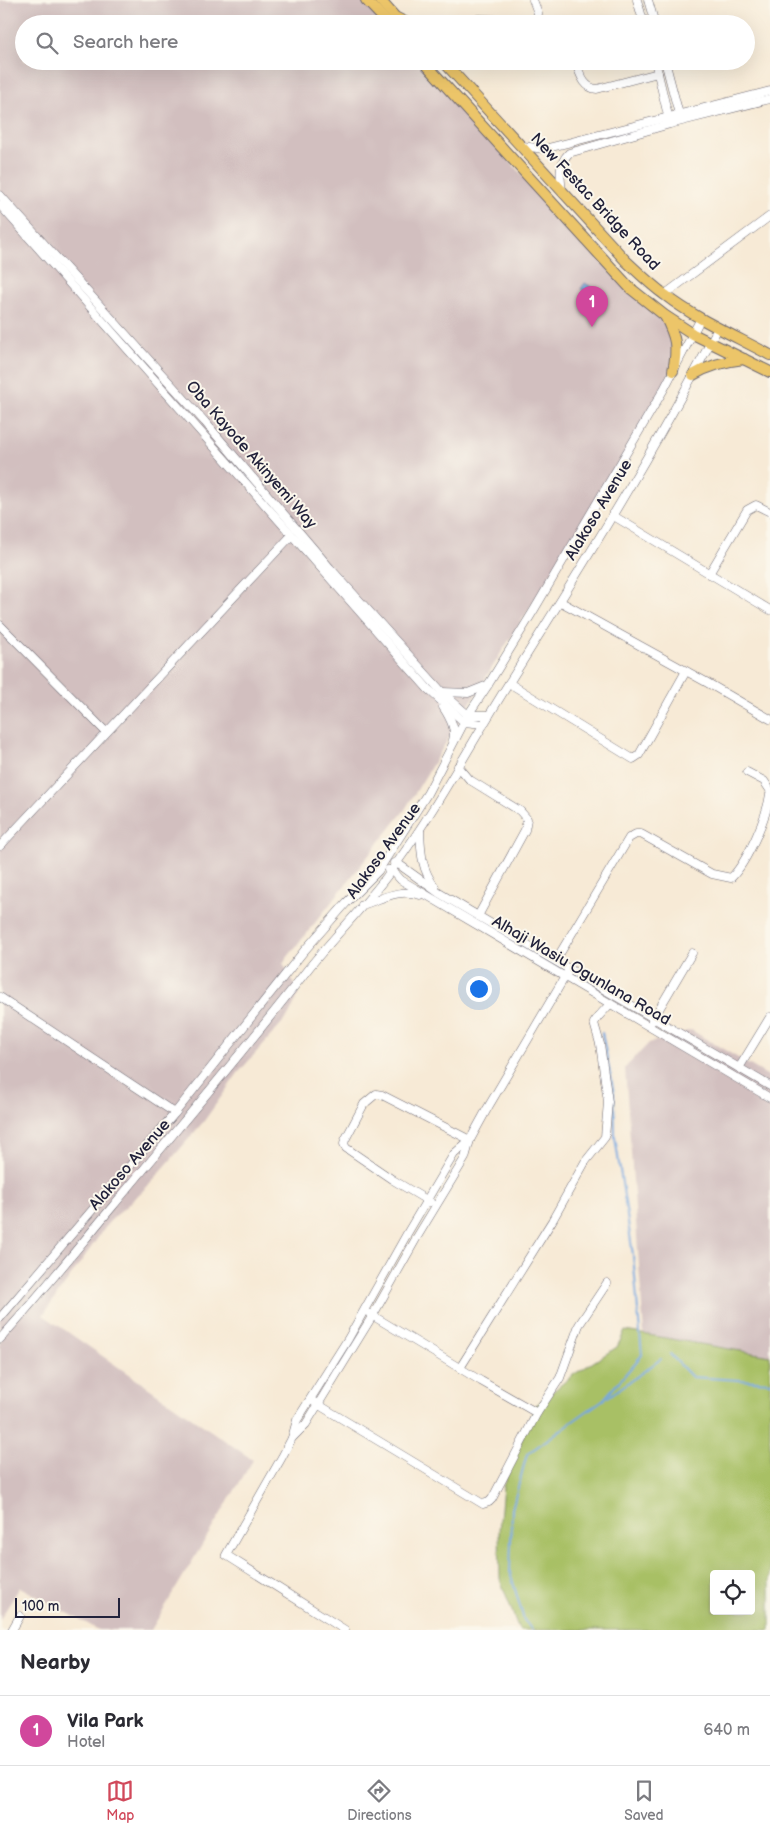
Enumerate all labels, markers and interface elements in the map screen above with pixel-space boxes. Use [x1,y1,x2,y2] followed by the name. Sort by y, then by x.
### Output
[15,15,755,70] search box
[33,29,61,57] icon: search
[73,31,178,54] text: Search here
[526,129,664,275] street label: New Festac Bridge Road
[576,286,608,327] pin: 1
[182,377,321,533] street label: Oba Kayode Akinyemi Way
[562,456,637,564] street label: Alakoso Avenue
[343,799,425,903] street label: Alakoso Avenue
[488,912,674,1030] street label: Alhaji Wasiu Ogunlana Road
[466,976,492,1002] your location
[85,1115,175,1214] street label: Alakoso Avenue
[710,1570,755,1615] map controls
[710,1570,755,1615] button: locate
[15,1595,120,1618] scale bar
[22,1598,59,1615] text: 100 m
[20,1650,90,1675] text: Nearby
[67,1710,143,1733] text: Vila Park
[33,1721,39,1740] text: 1
[704,1721,750,1740] text: 640 m
[67,1733,105,1752] text: Hotel
[106,1777,135,1824] tab: Map
[347,1777,412,1824] tab: Directions
[624,1777,664,1824] tab: Saved

